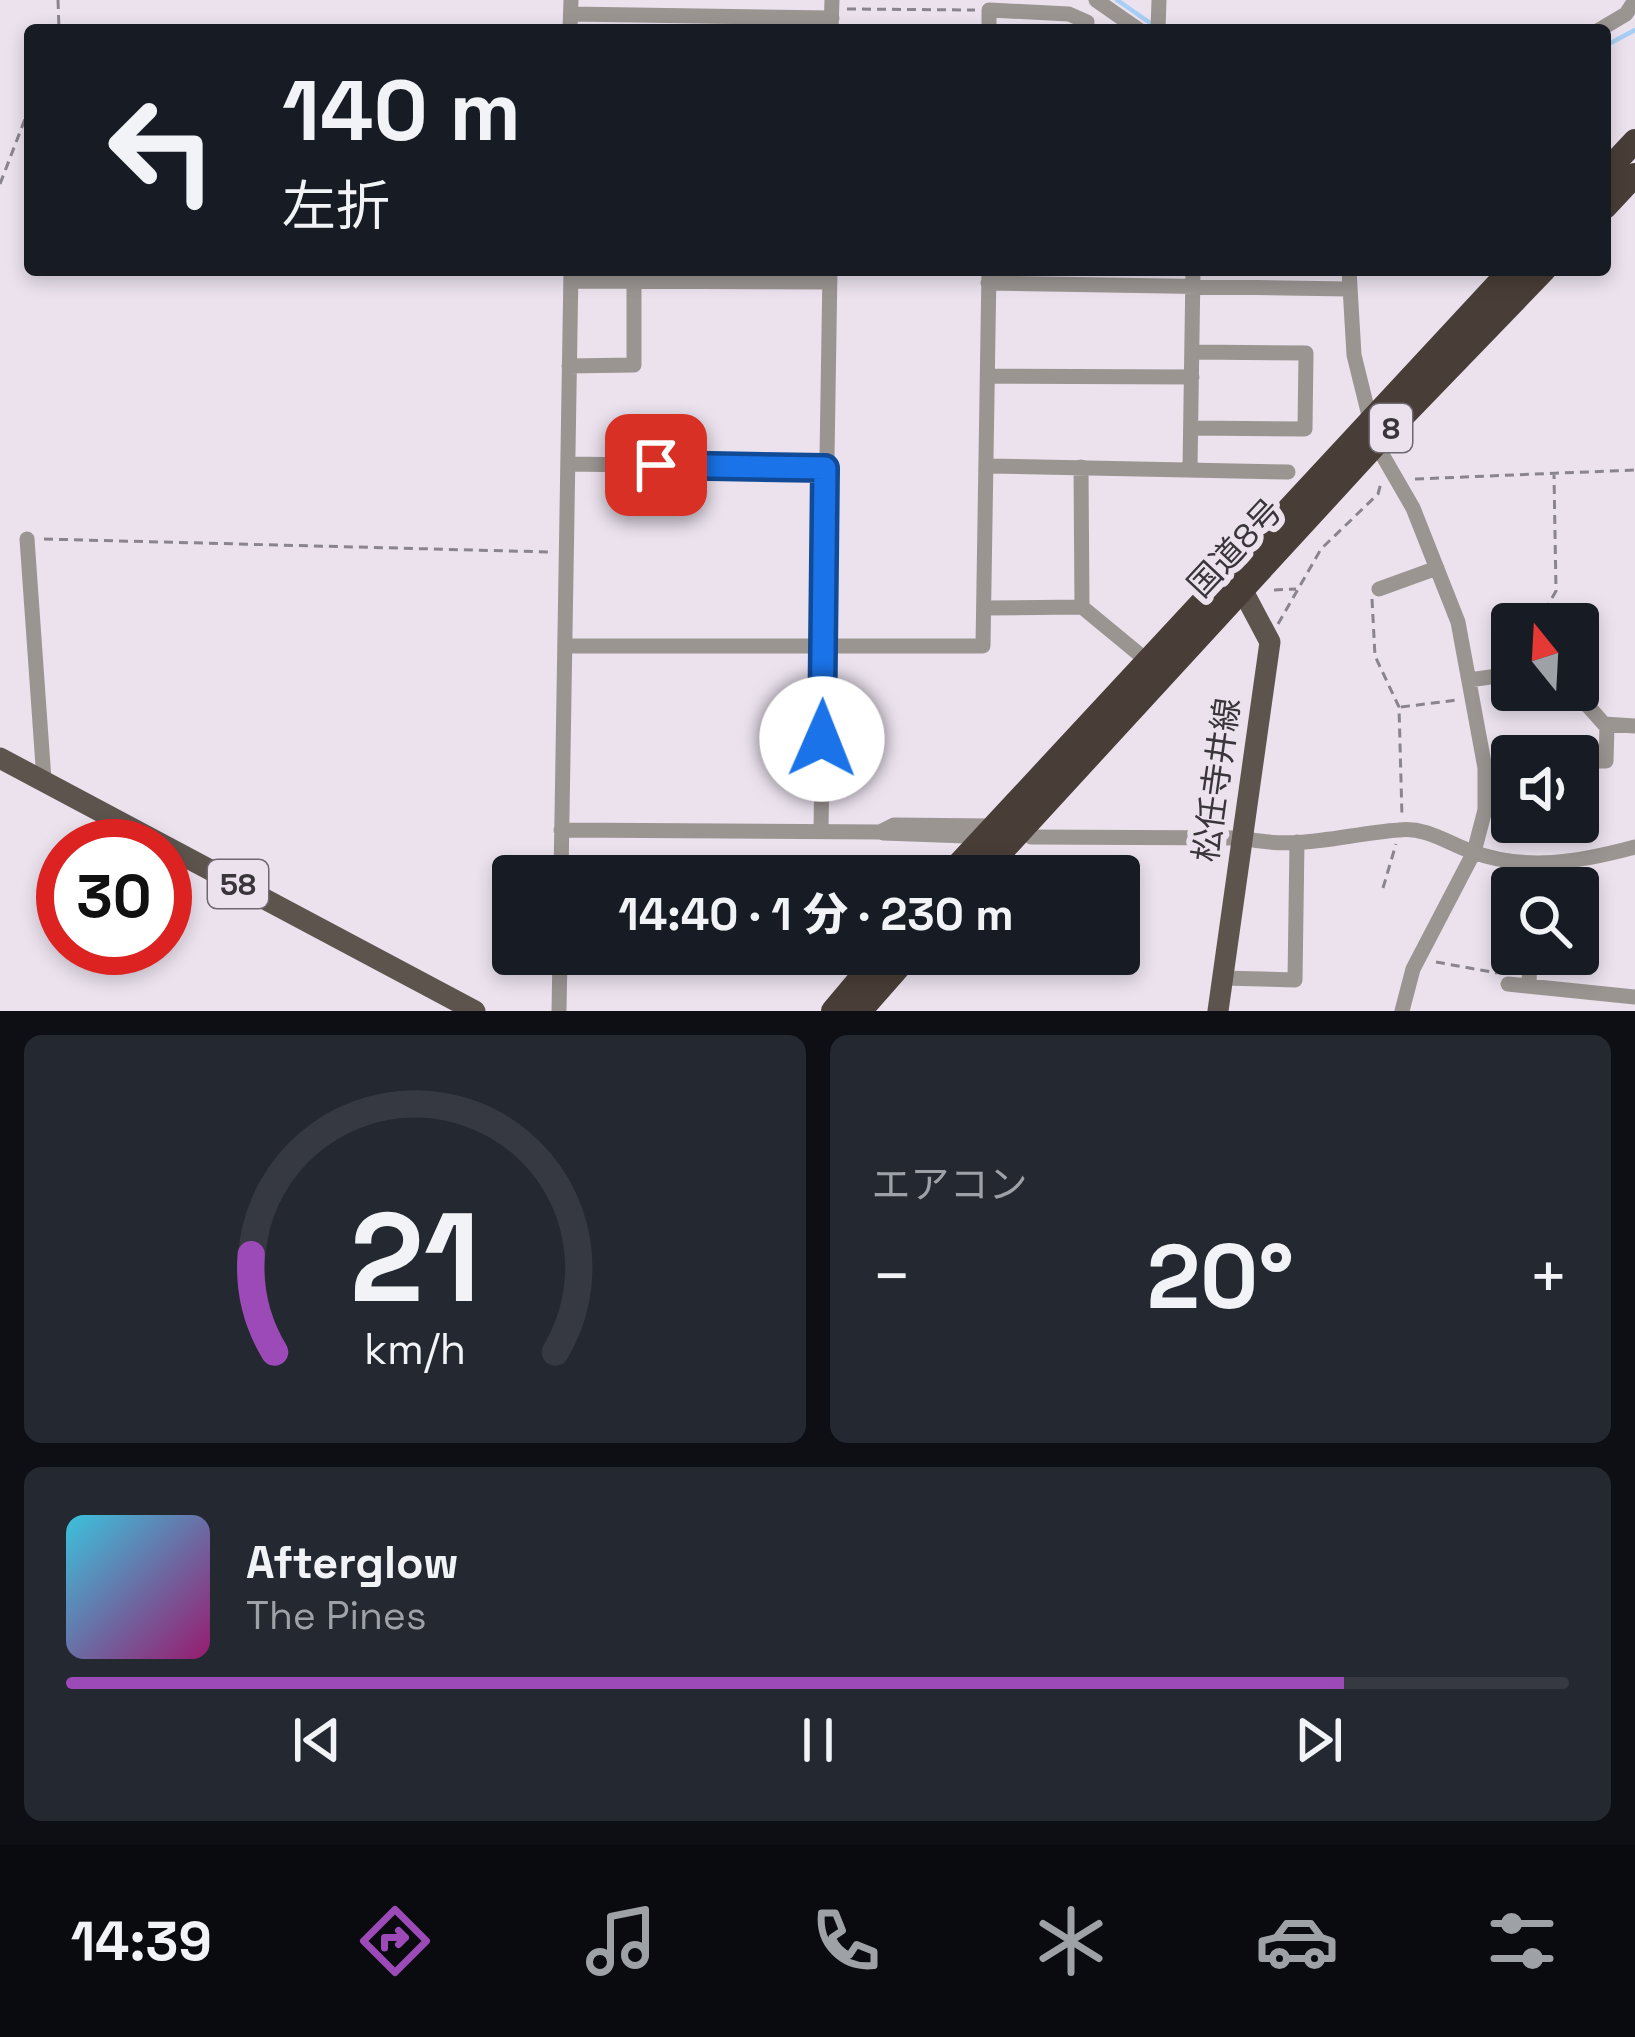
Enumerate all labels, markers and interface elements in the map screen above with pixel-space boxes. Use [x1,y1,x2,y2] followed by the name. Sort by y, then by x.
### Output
[282,57,521,165] text: 140 m
[84,72,240,228] icon: left
[282,172,390,241] text: 左折
[1370,404,1412,452] road number: 8
[605,414,707,516] pin
[623,432,689,498] icon: arrive
[1179,490,1291,606] street label: 国道8号
[1491,603,1599,711] north arrow
[1491,603,1599,975] map controls
[759,676,885,802] position arrow
[1185,695,1249,865] street label: 松任寺井線
[1491,735,1599,843] button: sound
[36,819,192,975] speed limit sign: 30
[208,860,268,908] road number: 58
[1491,867,1599,975] button: search
[618,886,1014,943] text: 14:40 · 1 分 · 230 m
[872,1160,1028,1209] text: エアコン
[349,1178,480,1337] text: 21
[1147,1219,1294,1334] text: 20°
[872,1234,912,1318] text: −
[1528,1234,1569,1318] text: +
[364,1322,466,1377] text: km/h
[246,1534,459,1591] text: Afterglow
[246,1591,427,1640] text: The Pines
[284,1707,350,1773] icon: previous
[785,1707,851,1773] icon: pause
[1286,1707,1352,1773] icon: next
[353,1899,437,1983] icon: directions
[579,1899,663,1983] icon: music
[804,1899,888,1983] icon: phone
[1029,1899,1113,1983] icon: climate
[1255,1899,1339,1983] icon: car
[1480,1899,1564,1983] icon: filters
[71,1907,212,1976] text: 14:39

